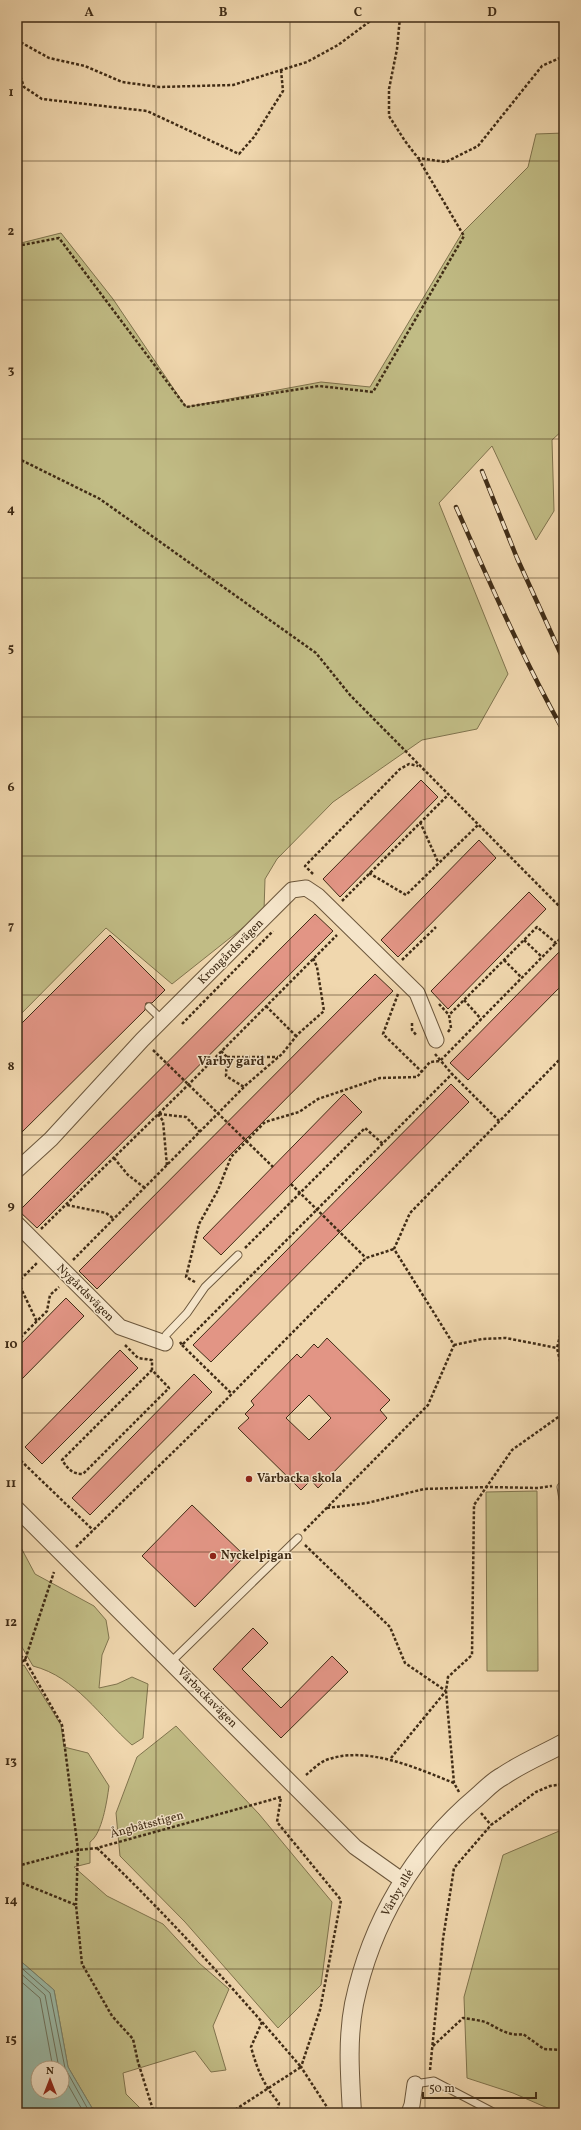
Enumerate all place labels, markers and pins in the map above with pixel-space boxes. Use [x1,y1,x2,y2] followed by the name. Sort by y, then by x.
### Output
[257,1471,342,1487] place label: Vårbacka skola
[244,1474,254,1484] marker: Vårbacka skola
[221,1548,292,1564] place label: Nyckelpigan
[208,1551,218,1561] marker: Nyckelpigan

